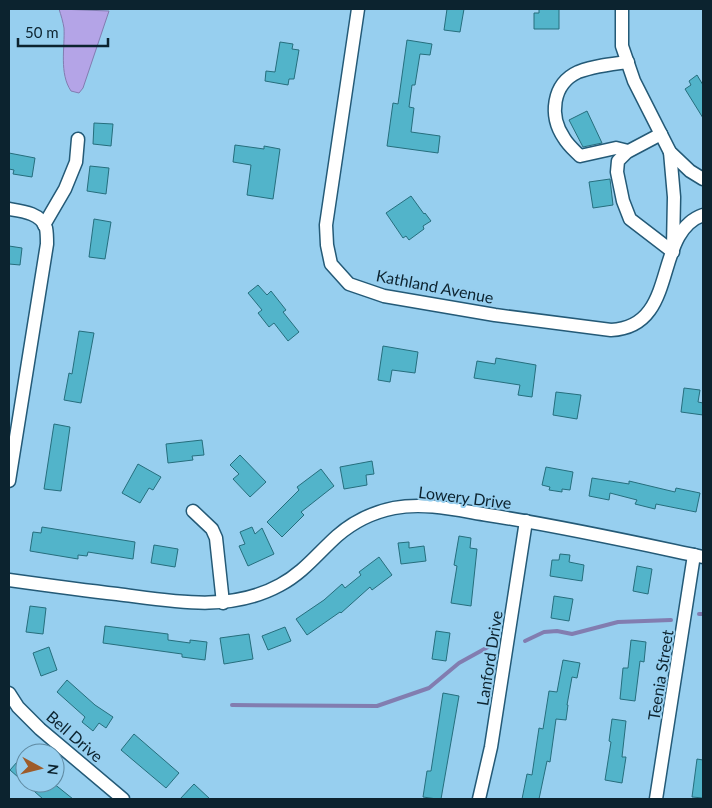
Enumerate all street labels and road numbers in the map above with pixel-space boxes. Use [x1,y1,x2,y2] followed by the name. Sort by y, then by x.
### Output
[375,265,495,307] street label: Kathland Avenue
[417,482,513,512] street label: Lowery Drive
[472,609,506,707] street label: Lanford Drive
[643,628,677,722] street label: Teenia Street
[43,706,107,766] street label: Bell Drive

